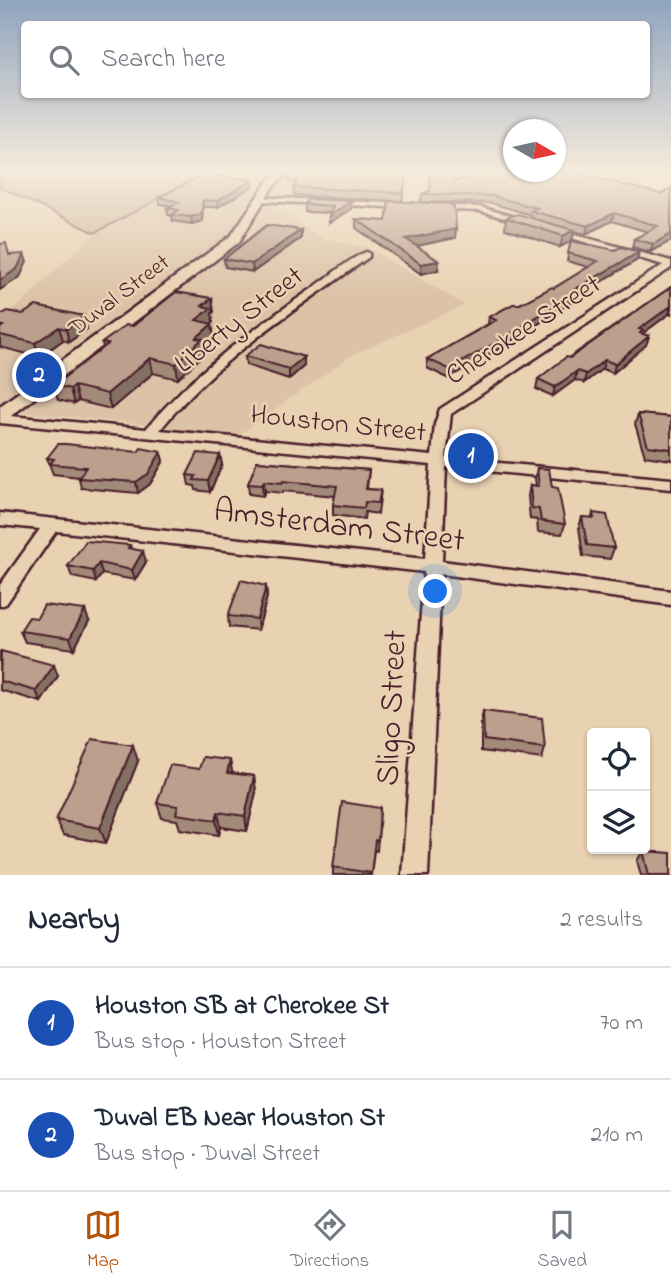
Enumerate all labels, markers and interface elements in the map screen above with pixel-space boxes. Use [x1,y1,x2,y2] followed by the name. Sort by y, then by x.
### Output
[21,21,650,98] search box
[45,41,83,79] icon: search
[101,41,226,79] text: Search here
[503,119,566,182] north arrow
[62,247,178,346] street label: Duval Street
[167,257,313,385] street label: Liberty Street
[438,265,610,397] street label: Cherokee Street
[16,349,62,401] pin: 2
[248,395,428,455] street label: Houston Street
[448,430,494,482] pin: 1
[211,488,467,566] street label: Amsterdam Street
[418,574,452,608] your location
[365,629,421,787] street label: Sligo Street
[587,728,650,854] map controls
[587,728,650,791] button: locate
[587,791,650,854] button: layers
[28,899,120,943] text: Nearby
[560,904,643,937] text: 2 results
[95,988,389,1026] text: Houston SB at Cherokee St
[47,1007,55,1040] text: 1
[600,1007,643,1040] text: 70 m
[95,1026,346,1059] text: Bus stop · Houston Street
[95,1100,385,1138] text: Duval EB Near Houston St
[45,1119,57,1152] text: 2
[591,1119,643,1152] text: 210 m
[95,1138,320,1171] text: Bus stop · Duval Street
[84,1206,122,1275] tab: Map
[290,1206,369,1275] tab: Directions
[537,1206,587,1275] tab: Saved

